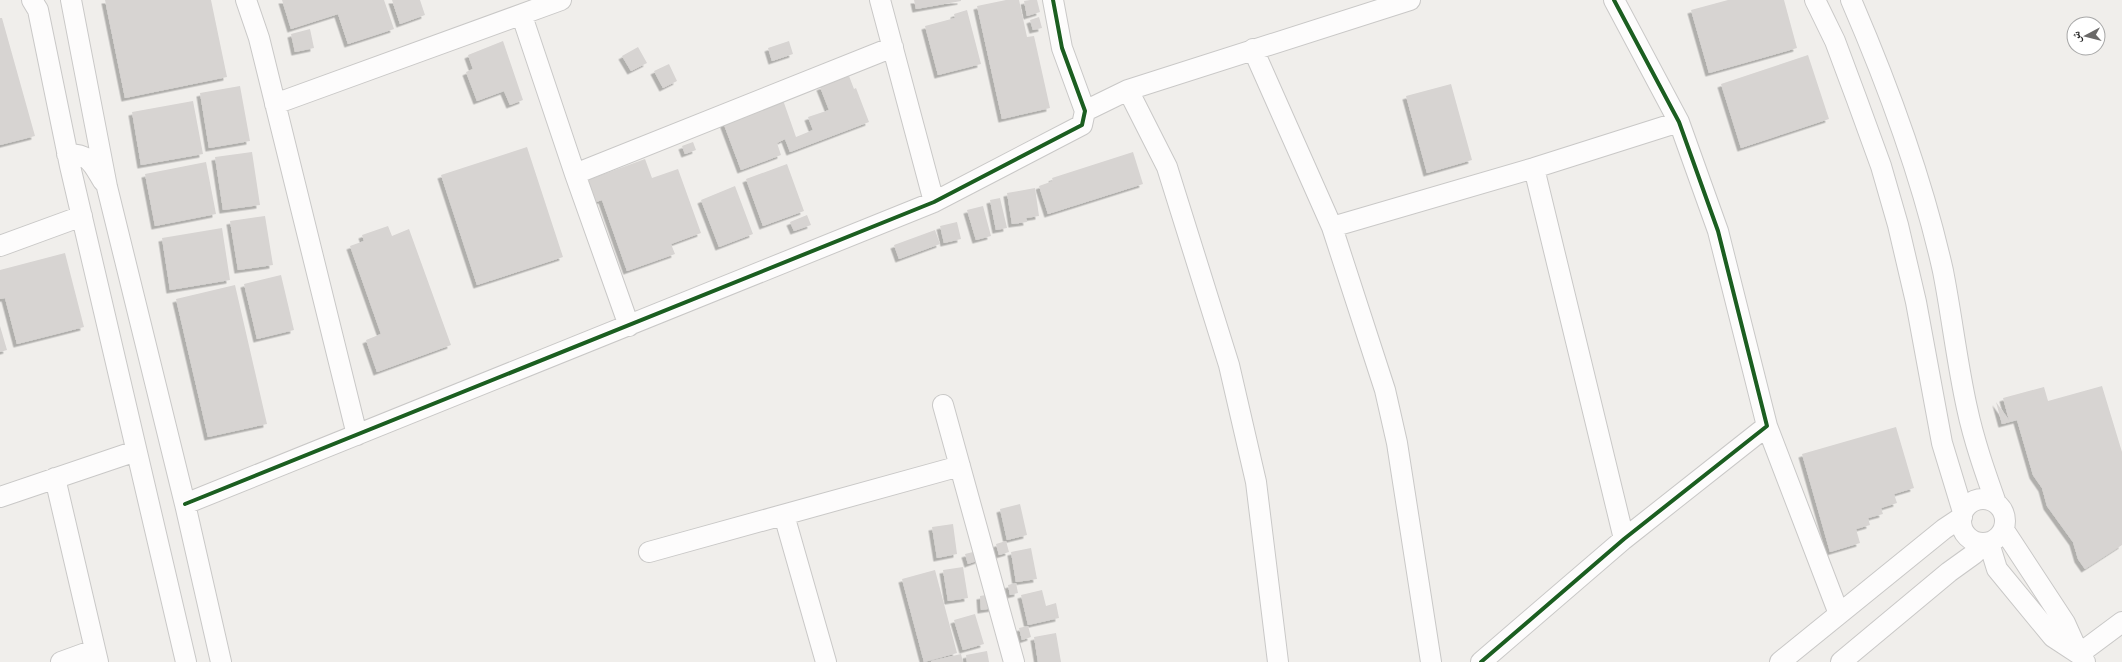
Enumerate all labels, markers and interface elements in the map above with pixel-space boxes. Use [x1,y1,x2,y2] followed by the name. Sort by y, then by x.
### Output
[2066,16,2106,56] north arrow
[2069,30,2085,44] text: ش

